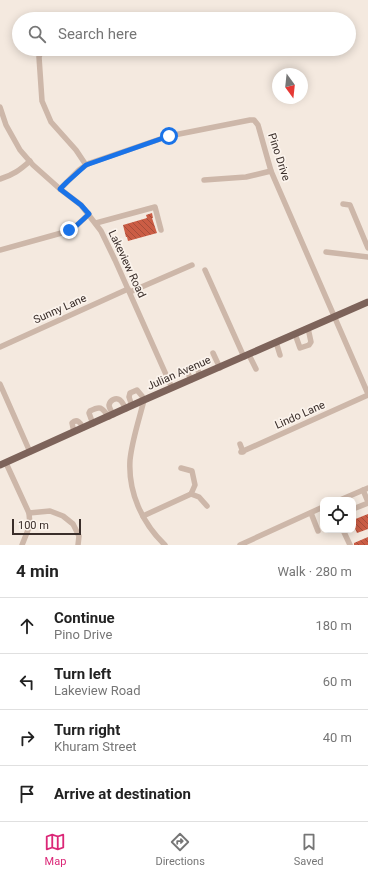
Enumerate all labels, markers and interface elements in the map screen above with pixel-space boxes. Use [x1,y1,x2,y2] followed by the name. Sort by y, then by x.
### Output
[12,12,356,56] search box
[26,23,48,45] icon: search
[58,25,137,43] text: Search here
[272,68,308,104] north arrow
[160,127,178,145] route start
[265,131,293,183] street label: Pino Drive
[60,221,78,239] route end
[106,228,148,300] street label: Lakeview Road
[32,292,89,326] street label: Sunny Lane
[145,353,213,393] street label: Julian Avenue
[273,398,327,432] street label: Lindo Lane
[320,497,356,533] map controls
[320,497,356,533] button: locate
[12,517,81,536] scale bar
[18,519,49,532] text: 100 m
[16,561,59,581] text: 4 min
[277,564,352,579] text: Walk · 280 m
[54,609,115,627] text: Continue
[16,615,38,637] icon: ahead
[315,618,352,633] text: 180 m
[54,627,112,642] text: Pino Drive
[54,665,111,683] text: Turn left
[16,671,38,693] icon: left
[323,674,352,689] text: 60 m
[54,683,141,698] text: Lakeview Road
[54,721,120,739] text: Turn right
[16,727,38,749] icon: right
[323,730,352,745] text: 40 m
[54,739,137,754] text: Khuram Street
[16,783,38,805] icon: arrive
[54,785,191,803] text: Arrive at destination
[44,831,66,868] tab: Map
[155,831,205,868] tab: Directions
[294,831,324,868] tab: Saved

